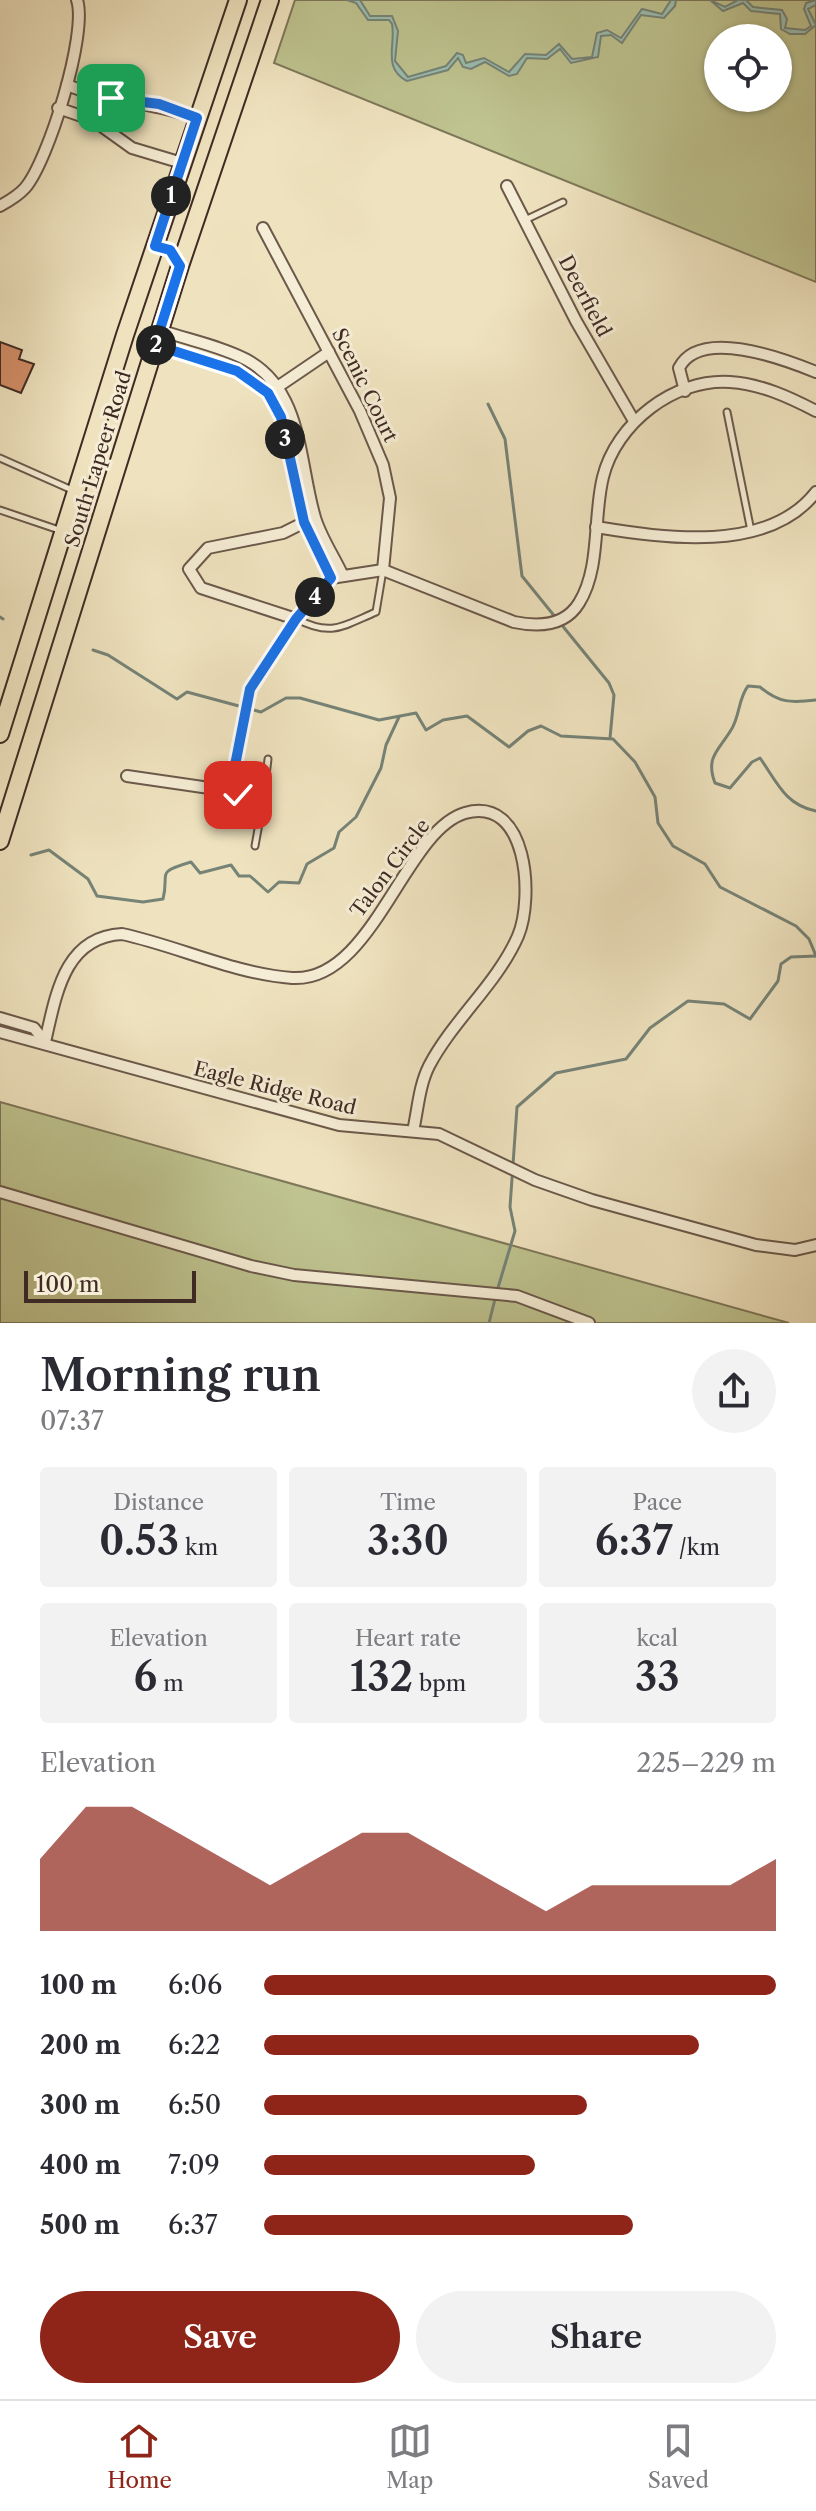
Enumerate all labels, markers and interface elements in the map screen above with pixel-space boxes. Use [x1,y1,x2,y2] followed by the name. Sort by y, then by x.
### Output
[704,24,792,112] map controls
[704,24,792,112] button: locate
[77,64,145,132] pin
[89,76,133,120] icon: arrive
[151,176,191,216] pin: 1
[166,182,176,209] text: 1
[554,251,616,341] street label: Deerfield
[327,324,403,446] street label: Scenic Court
[136,325,176,365] pin: 2
[150,331,163,358] text: 2
[60,368,136,550] street label: South Lapeer Road
[265,419,305,459] pin: 3
[279,425,291,452] text: 3
[295,577,335,617] pin: 4
[308,583,322,610] text: 4
[204,761,272,829] pin
[216,773,260,817] icon: check
[345,814,435,922] street label: Talon Circle
[191,1056,359,1120] street label: Eagle Ridge Road
[24,1267,196,1303] scale bar
[36,1271,99,1298] text: 100 m
[40,1348,321,1402] text: Morning run
[692,1349,776,1433] button: share
[40,1405,104,1437] text: 07:37
[113,1489,204,1516] text: Distance
[380,1489,436,1516] text: Time
[632,1489,682,1516] text: Pace
[99,1516,179,1565] text: 0.53
[367,1516,449,1565] text: 3:30
[595,1516,673,1565] text: 6:37
[179,1534,218,1561] text: km
[673,1534,720,1561] text: /km
[110,1625,208,1652] text: Elevation
[355,1625,461,1652] text: Heart rate
[637,1625,678,1652] text: kcal
[134,1652,157,1701] text: 6
[350,1652,413,1701] text: 132
[635,1652,680,1701] text: 33
[157,1670,184,1697] text: m
[413,1670,466,1697] text: bpm
[40,1747,156,1779] text: Elevation
[636,1747,776,1779] text: 225–229 m
[40,1969,117,2001] text: 100 m
[168,1969,222,2001] text: 6:06
[40,2029,121,2061] text: 200 m
[168,2029,220,2061] text: 6:22
[40,2089,120,2121] text: 300 m
[168,2089,221,2121] text: 6:50
[40,2149,121,2181] text: 400 m
[168,2149,220,2181] text: 7:09
[40,2209,120,2241] text: 500 m
[168,2209,218,2241] text: 6:37
[40,2291,400,2383] button: Save
[416,2291,776,2383] button: Share
[107,2419,172,2494] tab: Home
[386,2419,433,2494] tab: Map
[648,2419,709,2494] tab: Saved

